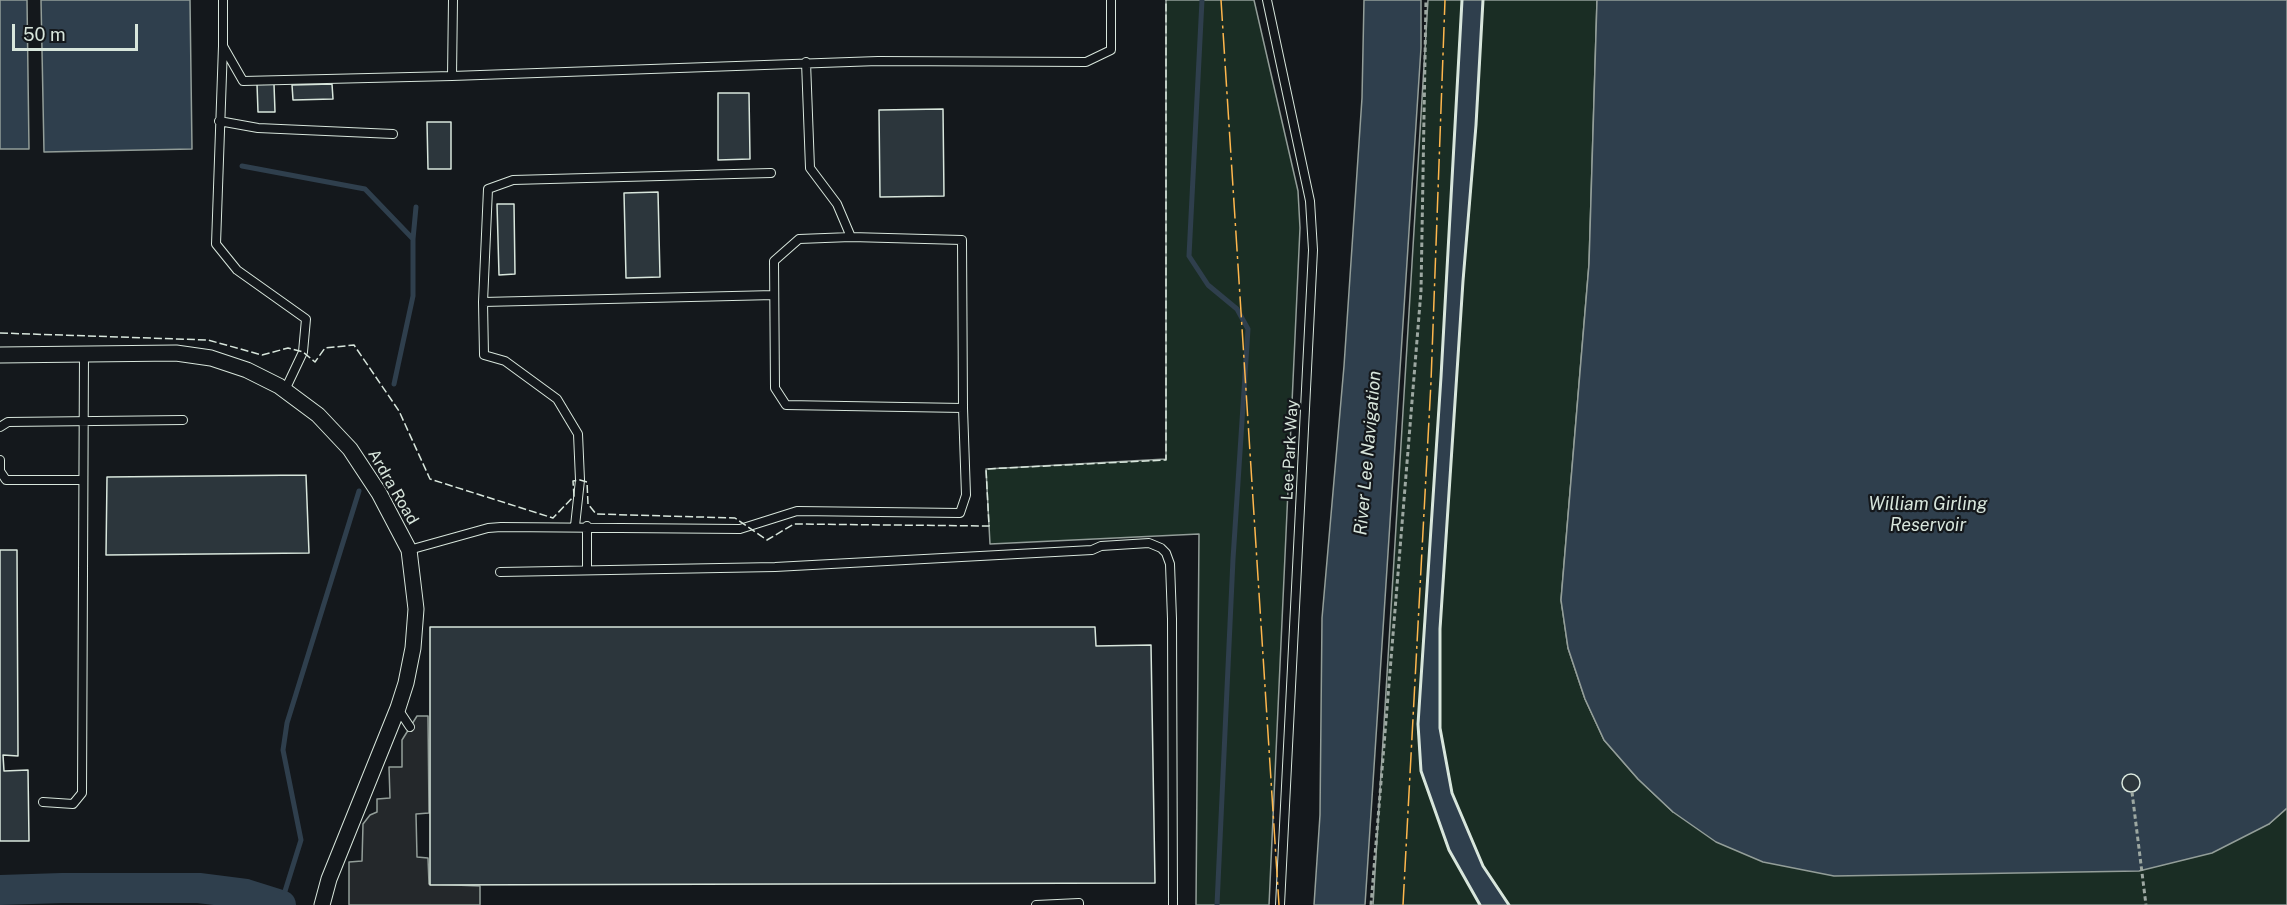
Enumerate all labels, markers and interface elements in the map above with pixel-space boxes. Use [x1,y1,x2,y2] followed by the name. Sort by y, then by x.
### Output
[15,12,141,50] scale bar
[23,24,66,45] text: 50 m
[1350,370,1386,536] water label: River Lee Navigation
[1278,399,1302,501] street label: Lee Park Way
[364,446,422,528] street label: Ardra Road
[1868,493,1988,536] water label: William Girling Reservoir

